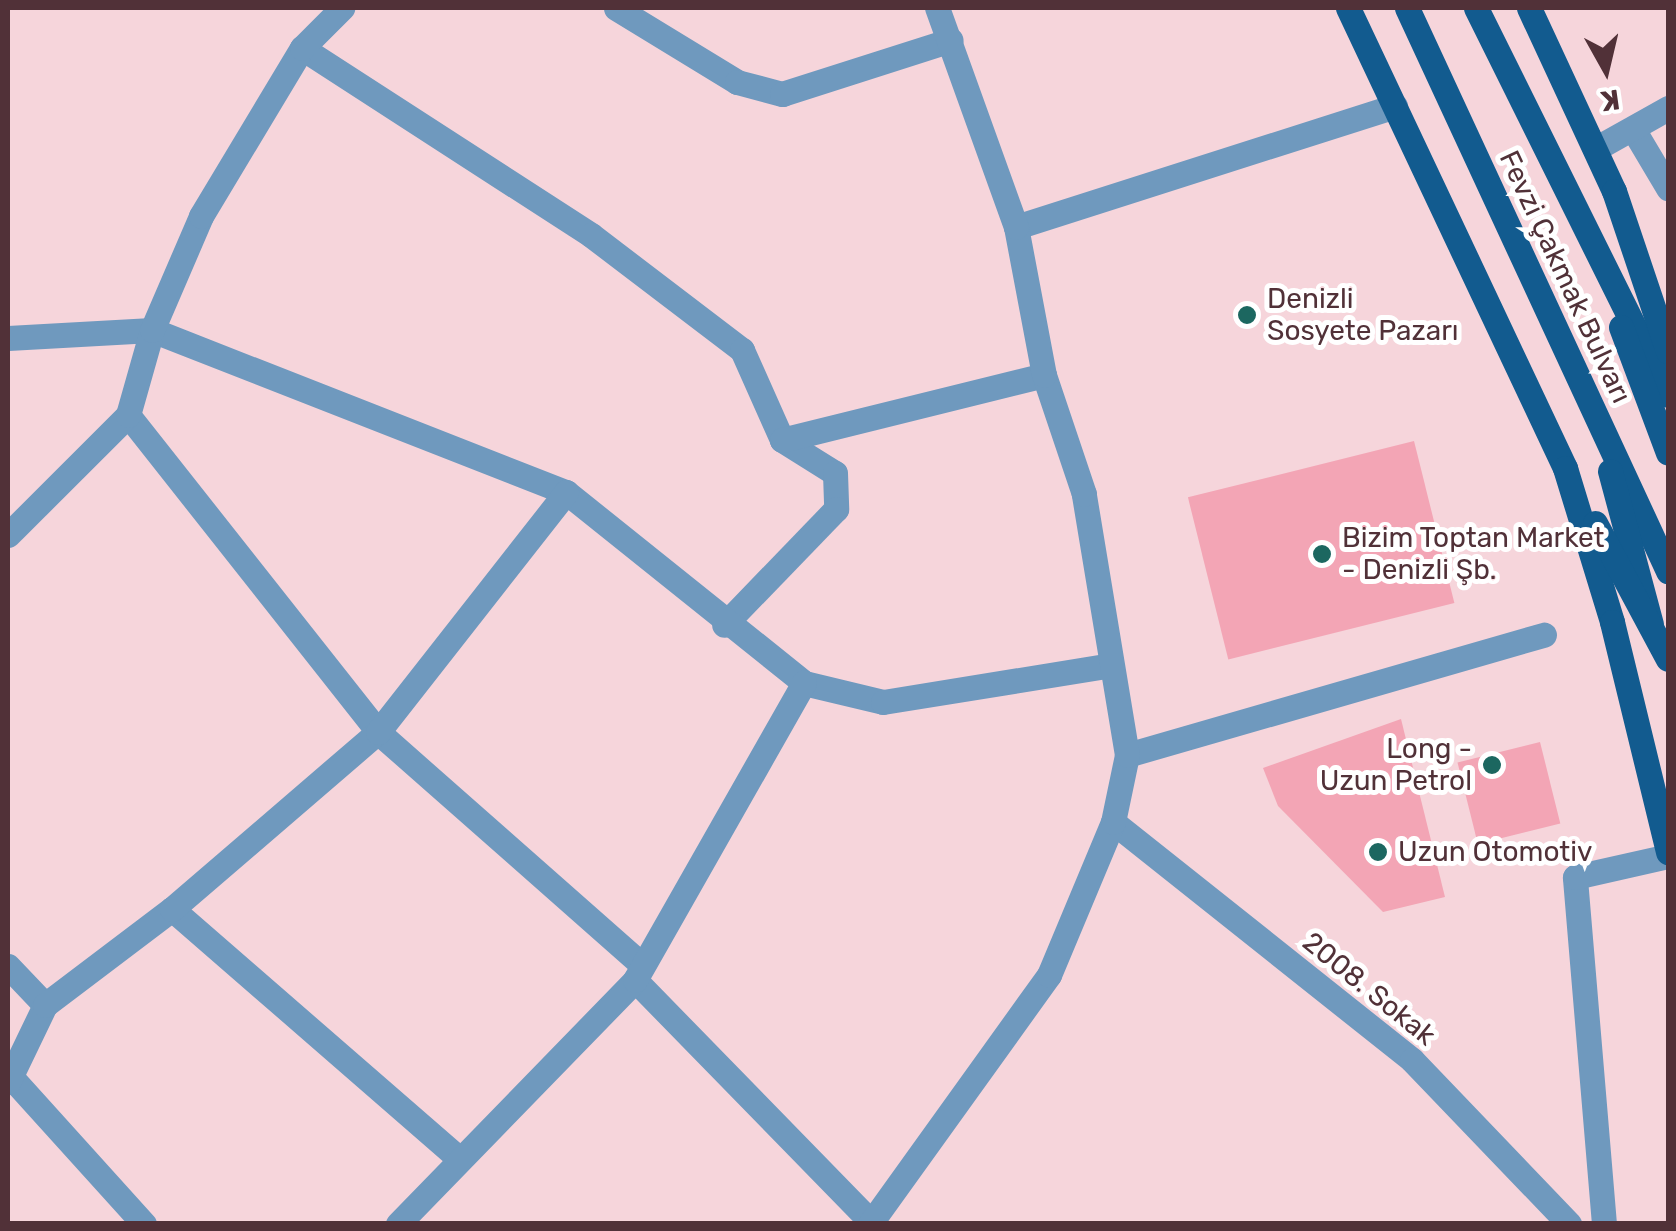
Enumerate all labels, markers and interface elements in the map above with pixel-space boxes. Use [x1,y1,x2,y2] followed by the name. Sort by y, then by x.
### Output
[1556,20,1656,120] north arrow
[1599,83,1622,118] text: K
[1492,145,1638,409] street label: Fevzi Çakmak Bulvarı
[1267,282,1459,348] place label: Denizli Sosyete Pazarı
[1236,304,1258,326] marker: Denizli Sosyete Pazarı
[1342,521,1605,587] place label: Bizim Toptan Market - Denizli Şb.
[1311,543,1333,565] marker: Bizim Toptan Market - Denizli Şb.
[1320,732,1472,798] place label: Long - Uzun Petrol
[1481,754,1503,776] marker: Long - Uzun Petrol
[1398,835,1593,869] place label: Uzun Otomotiv
[1367,841,1389,863] marker: Uzun Otomotiv
[1296,925,1442,1053] street label: 2008. Sokak

